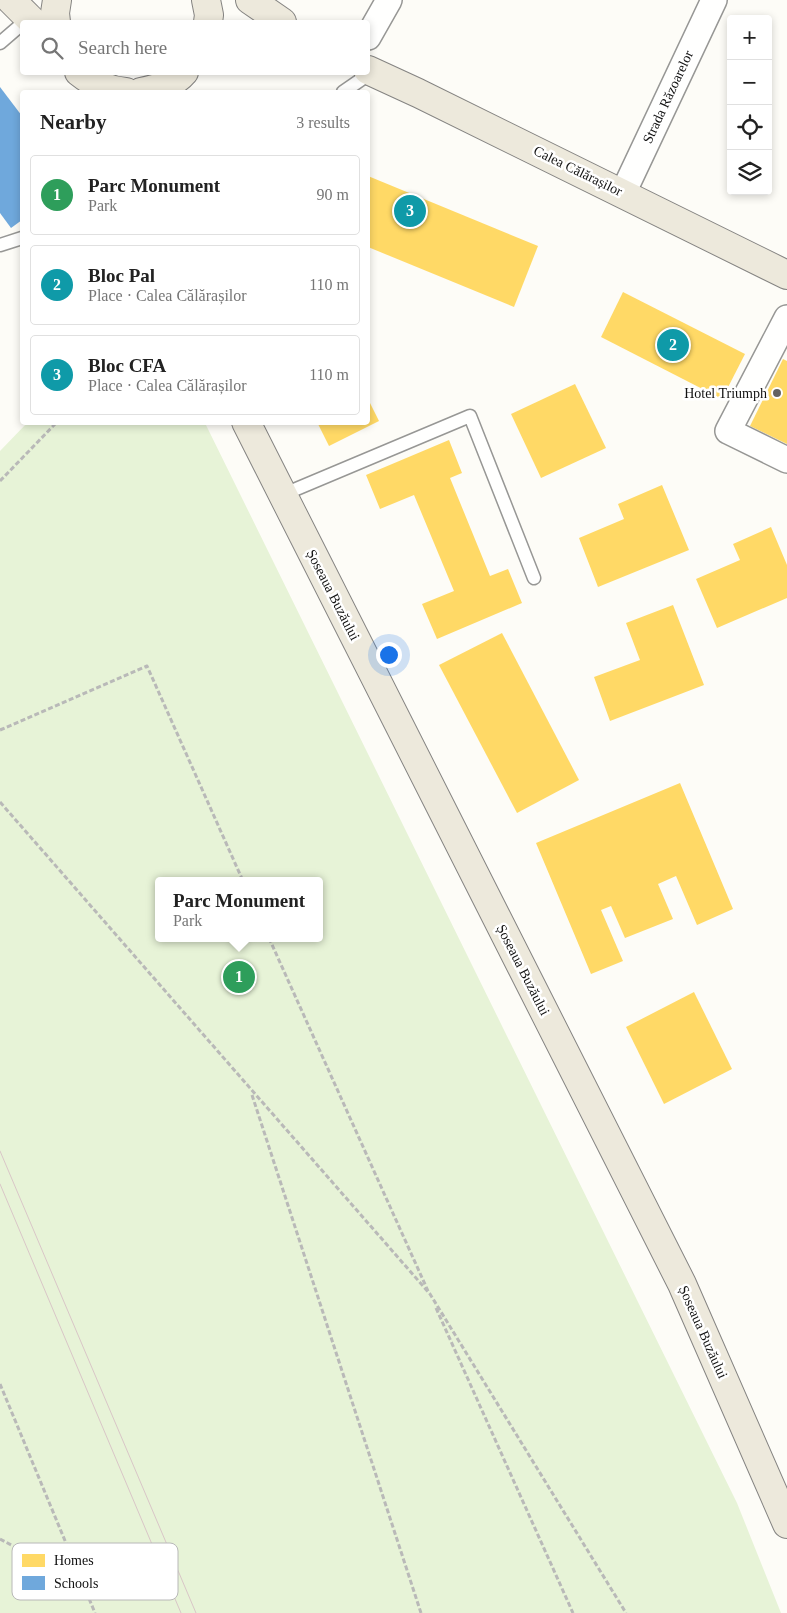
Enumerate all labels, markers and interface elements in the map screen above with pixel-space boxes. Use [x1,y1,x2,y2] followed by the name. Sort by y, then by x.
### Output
[727,15,772,195] map controls
[727,15,772,60] button: +
[20,20,370,75] search box
[38,34,66,62] icon: search
[78,37,167,58] text: Search here
[640,48,696,146] street label: Strada Răzoarelor
[727,60,772,105] button: −
[727,105,772,150] button: locate
[40,110,107,134] text: Nearby
[296,114,350,131] text: 3 results
[531,143,625,200] street label: Calea Călărașilor
[727,150,772,195] button: layers
[88,175,220,196] text: Parc Monument
[53,186,61,203] text: 1
[317,186,349,203] text: 90 m
[394,192,426,230] pin: 3
[88,197,117,214] text: Park
[88,265,155,286] text: Bloc Pal
[53,276,61,293] text: 2
[309,276,349,293] text: 110 m
[88,287,247,304] text: Place · Calea Călărașilor
[657,326,689,364] pin: 2
[88,355,166,376] text: Bloc CFA
[53,366,61,383] text: 3
[309,366,349,383] text: 110 m
[88,377,247,394] text: Place · Calea Călărașilor
[684,386,767,401] place label: Hotel Triumph
[771,387,783,399] marker: Hotel Triumph
[303,547,362,643] street label: Șoseaua Buzăului
[376,642,402,668] your location
[155,877,323,942] popup
[173,890,305,911] text: Parc Monument
[173,912,202,929] text: Park
[493,922,552,1018] street label: Șoseaua Buzăului
[223,958,255,996] pin: 1
[675,1283,730,1381] street label: Șoseaua Buzăului
[12,1543,178,1600] legend
[54,1553,94,1568] text: Homes
[54,1576,98,1591] text: Schools

